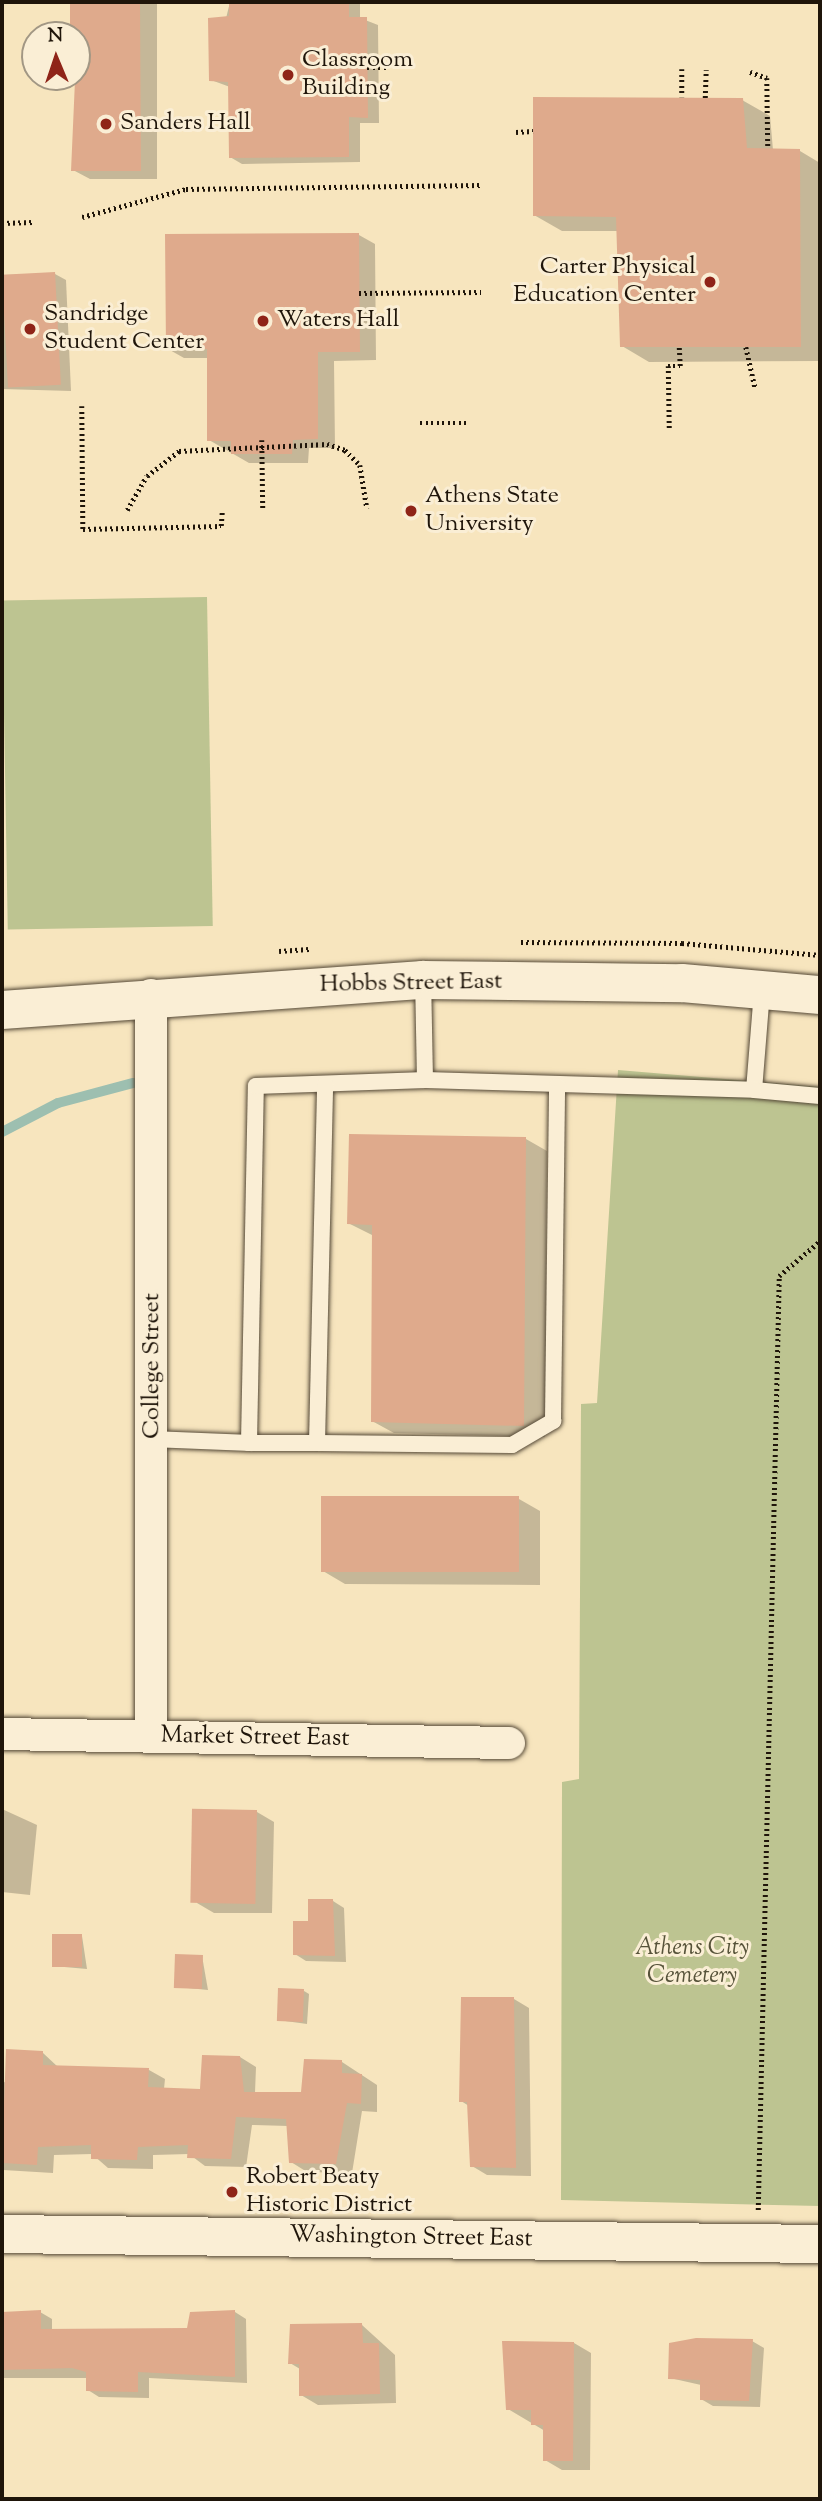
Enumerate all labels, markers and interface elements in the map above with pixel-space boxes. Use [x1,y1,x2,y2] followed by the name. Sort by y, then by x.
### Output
[21,21,91,91] north arrow
[47,23,63,50] text: N
[302,47,413,103] place label: Classroom Building
[280,67,296,83] marker: Classroom Building
[120,110,251,138] place label: Sanders Hall
[98,116,114,132] marker: Sanders Hall
[513,254,696,310] place label: Carter Physical Education Center
[702,274,718,290] marker: Carter Physical Education Center
[44,301,204,357] place label: Sandridge Student Center
[277,307,399,335] place label: Waters Hall
[255,313,271,329] marker: Waters Hall
[22,321,38,337] marker: Sandridge Student Center
[425,483,559,539] place label: Athens State University
[403,503,419,519] marker: Athens State University
[319,968,503,1000] street label: Hobbs Street East
[139,1293,167,1439] street label: College Street
[160,1722,350,1754] street label: Market Street East
[635,1935,749,1991] park label: Athens City Cemetery
[246,2164,412,2220] place label: Robert Beaty Historic District
[224,2184,240,2200] marker: Robert Beaty Historic District
[289,2221,533,2255] street label: Washington Street East

